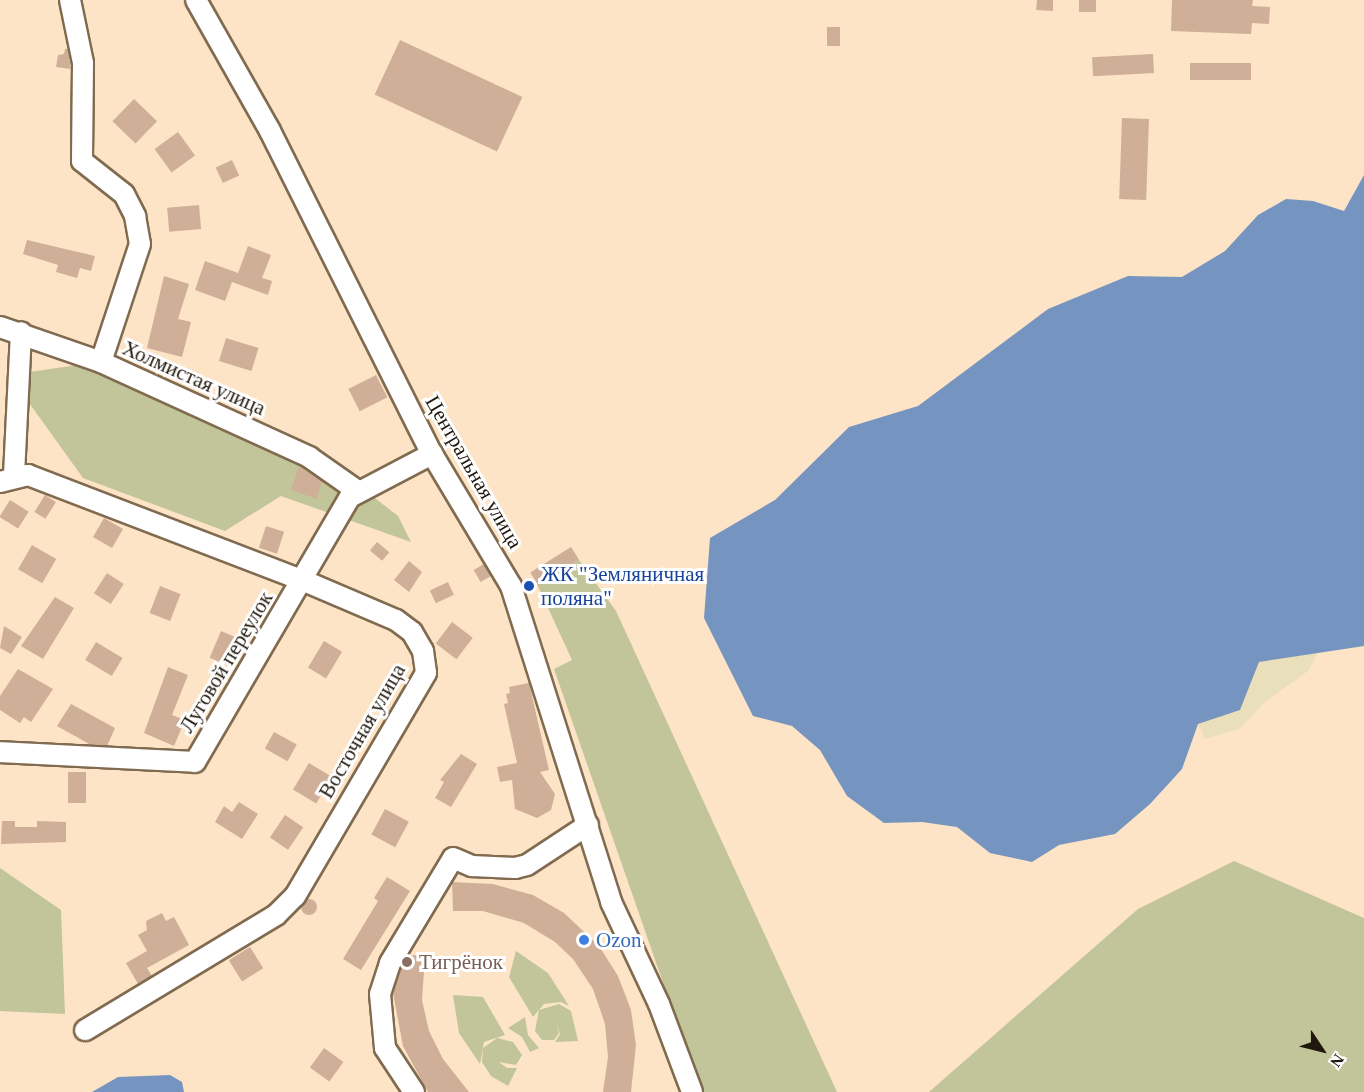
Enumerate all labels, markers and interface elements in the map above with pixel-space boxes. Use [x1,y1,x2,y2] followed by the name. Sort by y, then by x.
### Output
[119,335,269,421] street label: Холмистая улица
[420,391,528,553] street label: Центральная улица
[541,561,704,611] place label: ЖК "Земляничная поляна"
[522,579,536,593] marker: ЖК "Земляничная поляна"
[174,587,278,737] street label: Луговой переулок
[313,659,411,803] street label: Восточная улица
[596,927,641,953] place label: Ozon
[577,933,591,947] marker: Ozon
[419,949,503,975] place label: Тигрёнок
[400,955,414,969] marker: Тигрёнок
[1292,1020,1352,1080] north arrow
[1327,1051,1347,1070] text: N

